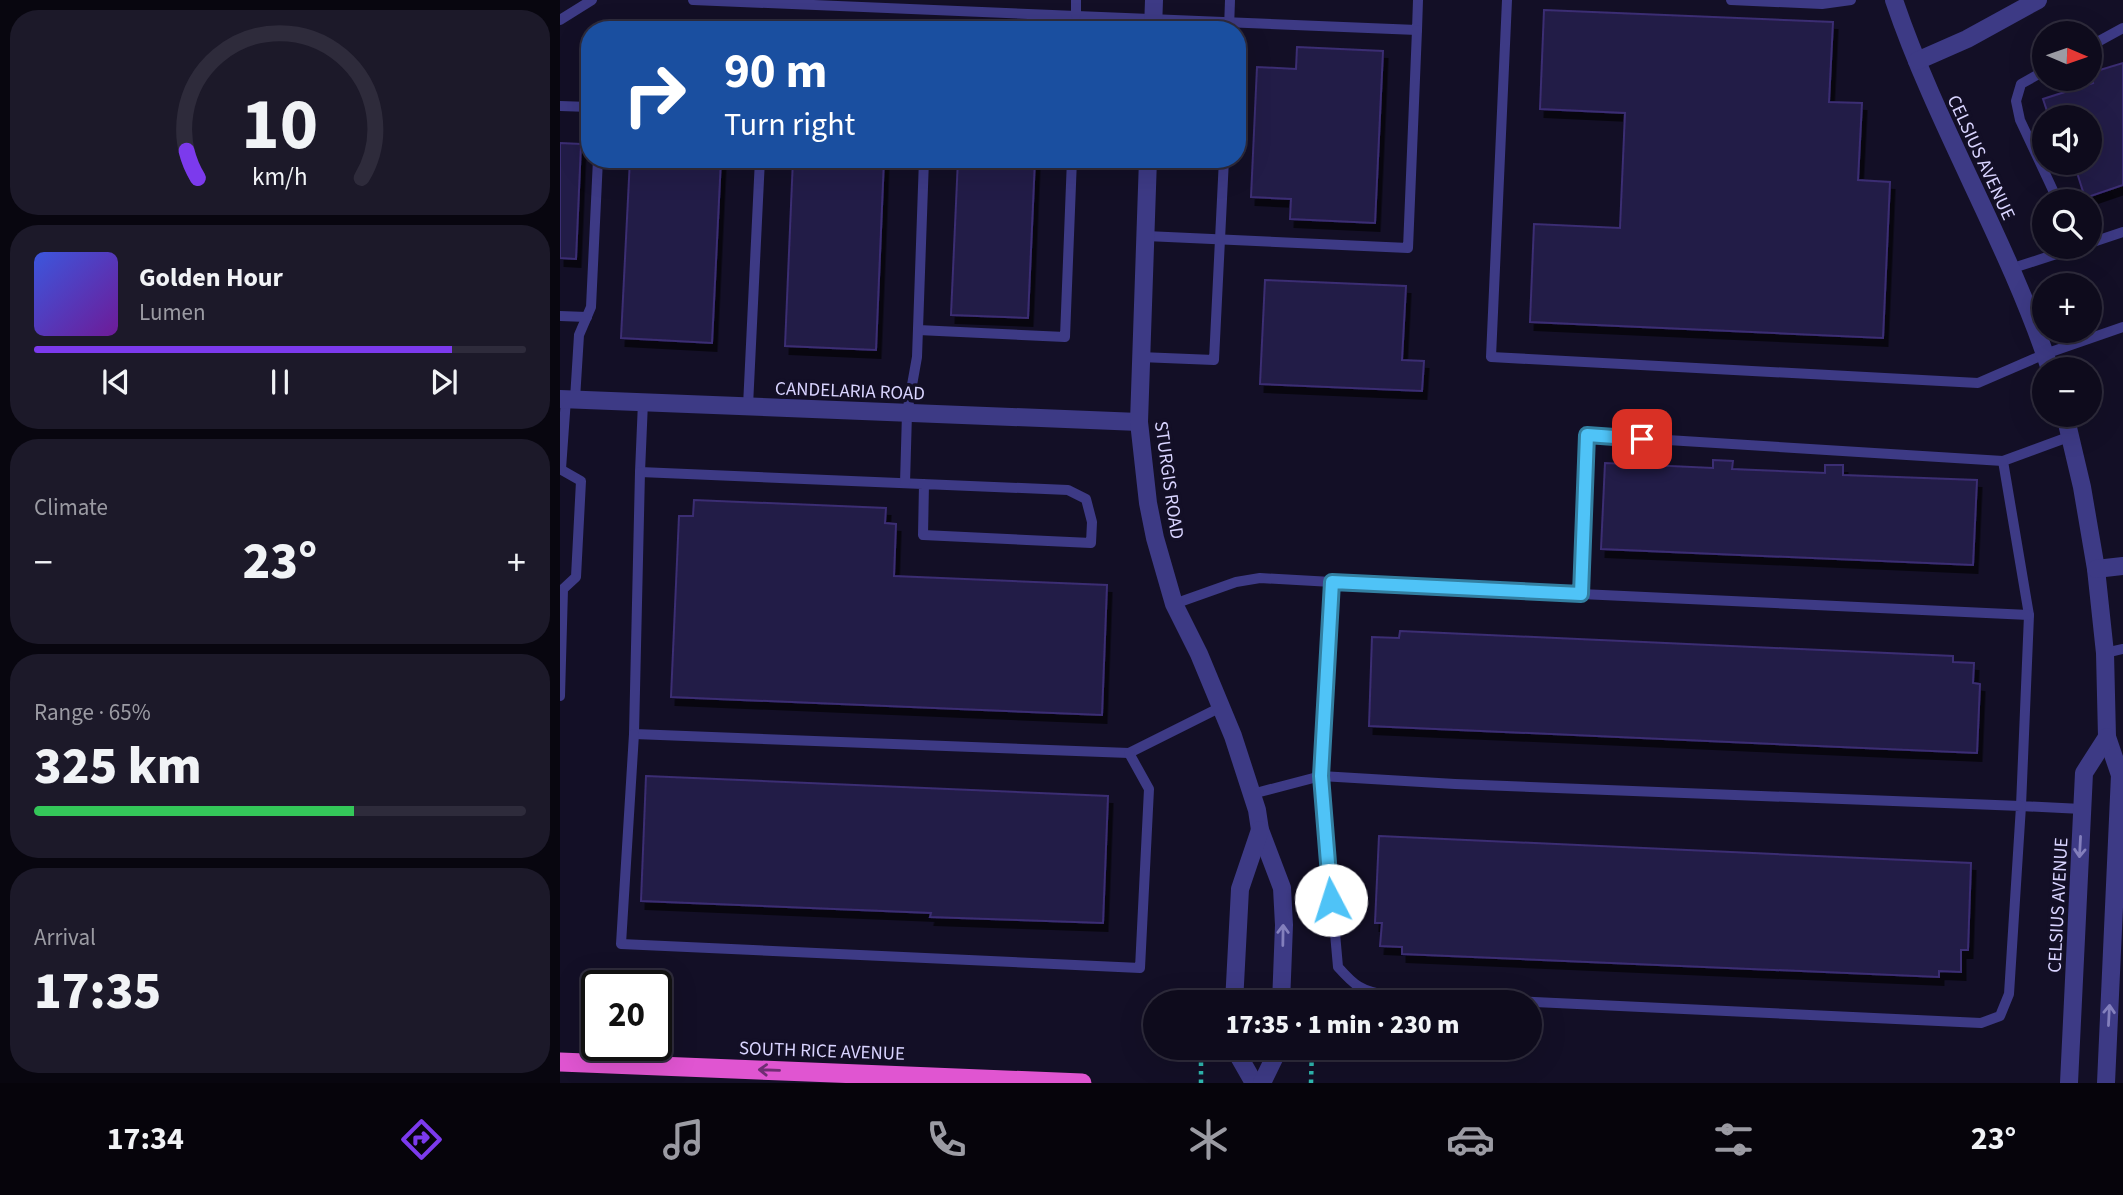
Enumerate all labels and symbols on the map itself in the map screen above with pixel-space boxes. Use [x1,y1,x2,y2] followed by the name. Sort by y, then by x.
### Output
[2032,21,2102,91] north arrow
[1940,91,2021,225] street label: CELSIUS AVENUE
[775,375,925,408] street label: CANDELARIA ROAD
[1612,409,1672,469] pin
[1147,419,1190,541] street label: STURGIS ROAD
[2074,835,2087,858] one-way arrow
[2041,837,2076,973] street label: CELSIUS AVENUE
[1294,863,1368,937] position arrow
[1276,923,1290,946] one-way arrow
[581,970,672,1061] speed limit sign: 20
[2103,1004,2116,1027] one-way arrow
[738,1035,906,1068] street label: SOUTH RICE AVENUE
[758,1064,781,1077] one-way arrow

